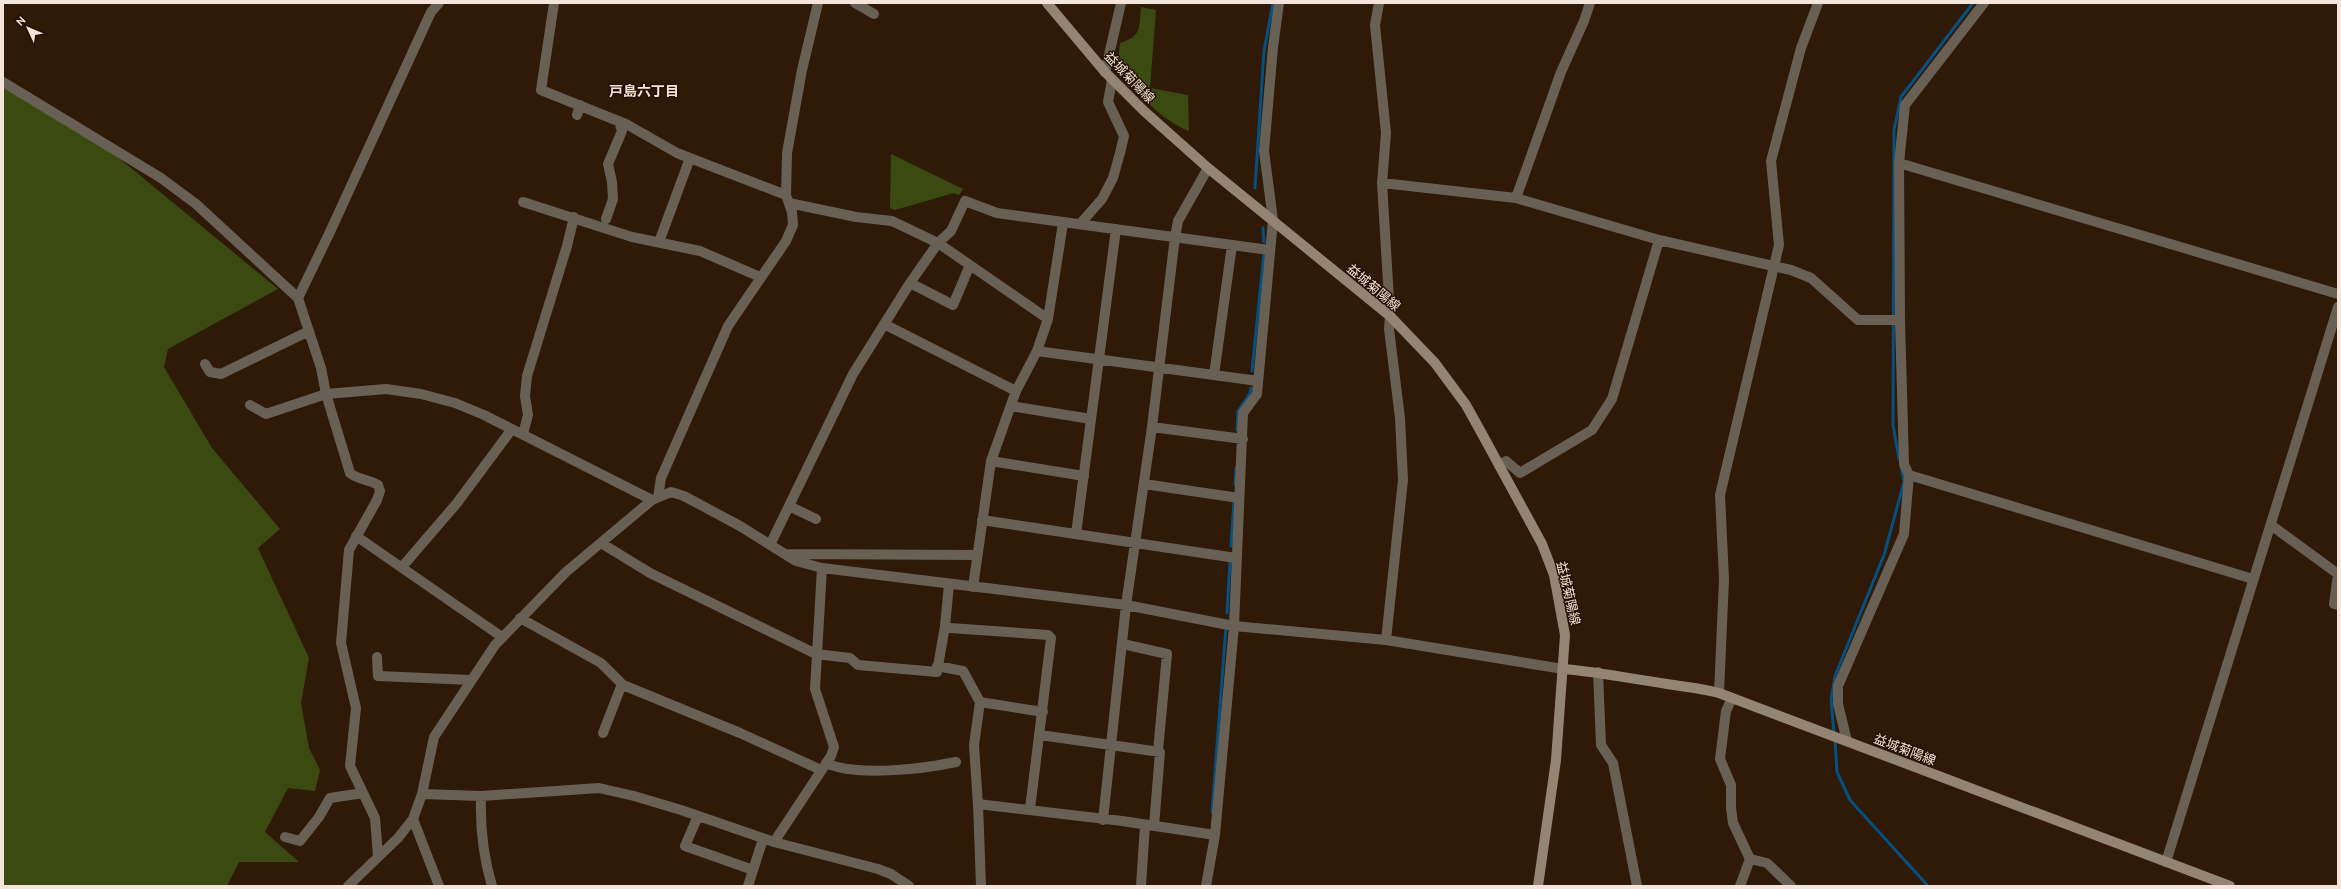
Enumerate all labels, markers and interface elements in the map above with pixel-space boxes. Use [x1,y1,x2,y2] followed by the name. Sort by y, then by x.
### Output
[8,8,48,48] north arrow
[14,14,28,28] text: N
[1102,49,1158,105] street label: 益城菊陽線
[609,83,679,99] district label: 戸島六丁目
[1345,261,1403,313] street label: 益城菊陽線
[1555,560,1583,626] street label: 益城菊陽線
[1872,731,1938,767] street label: 益城菊陽線

